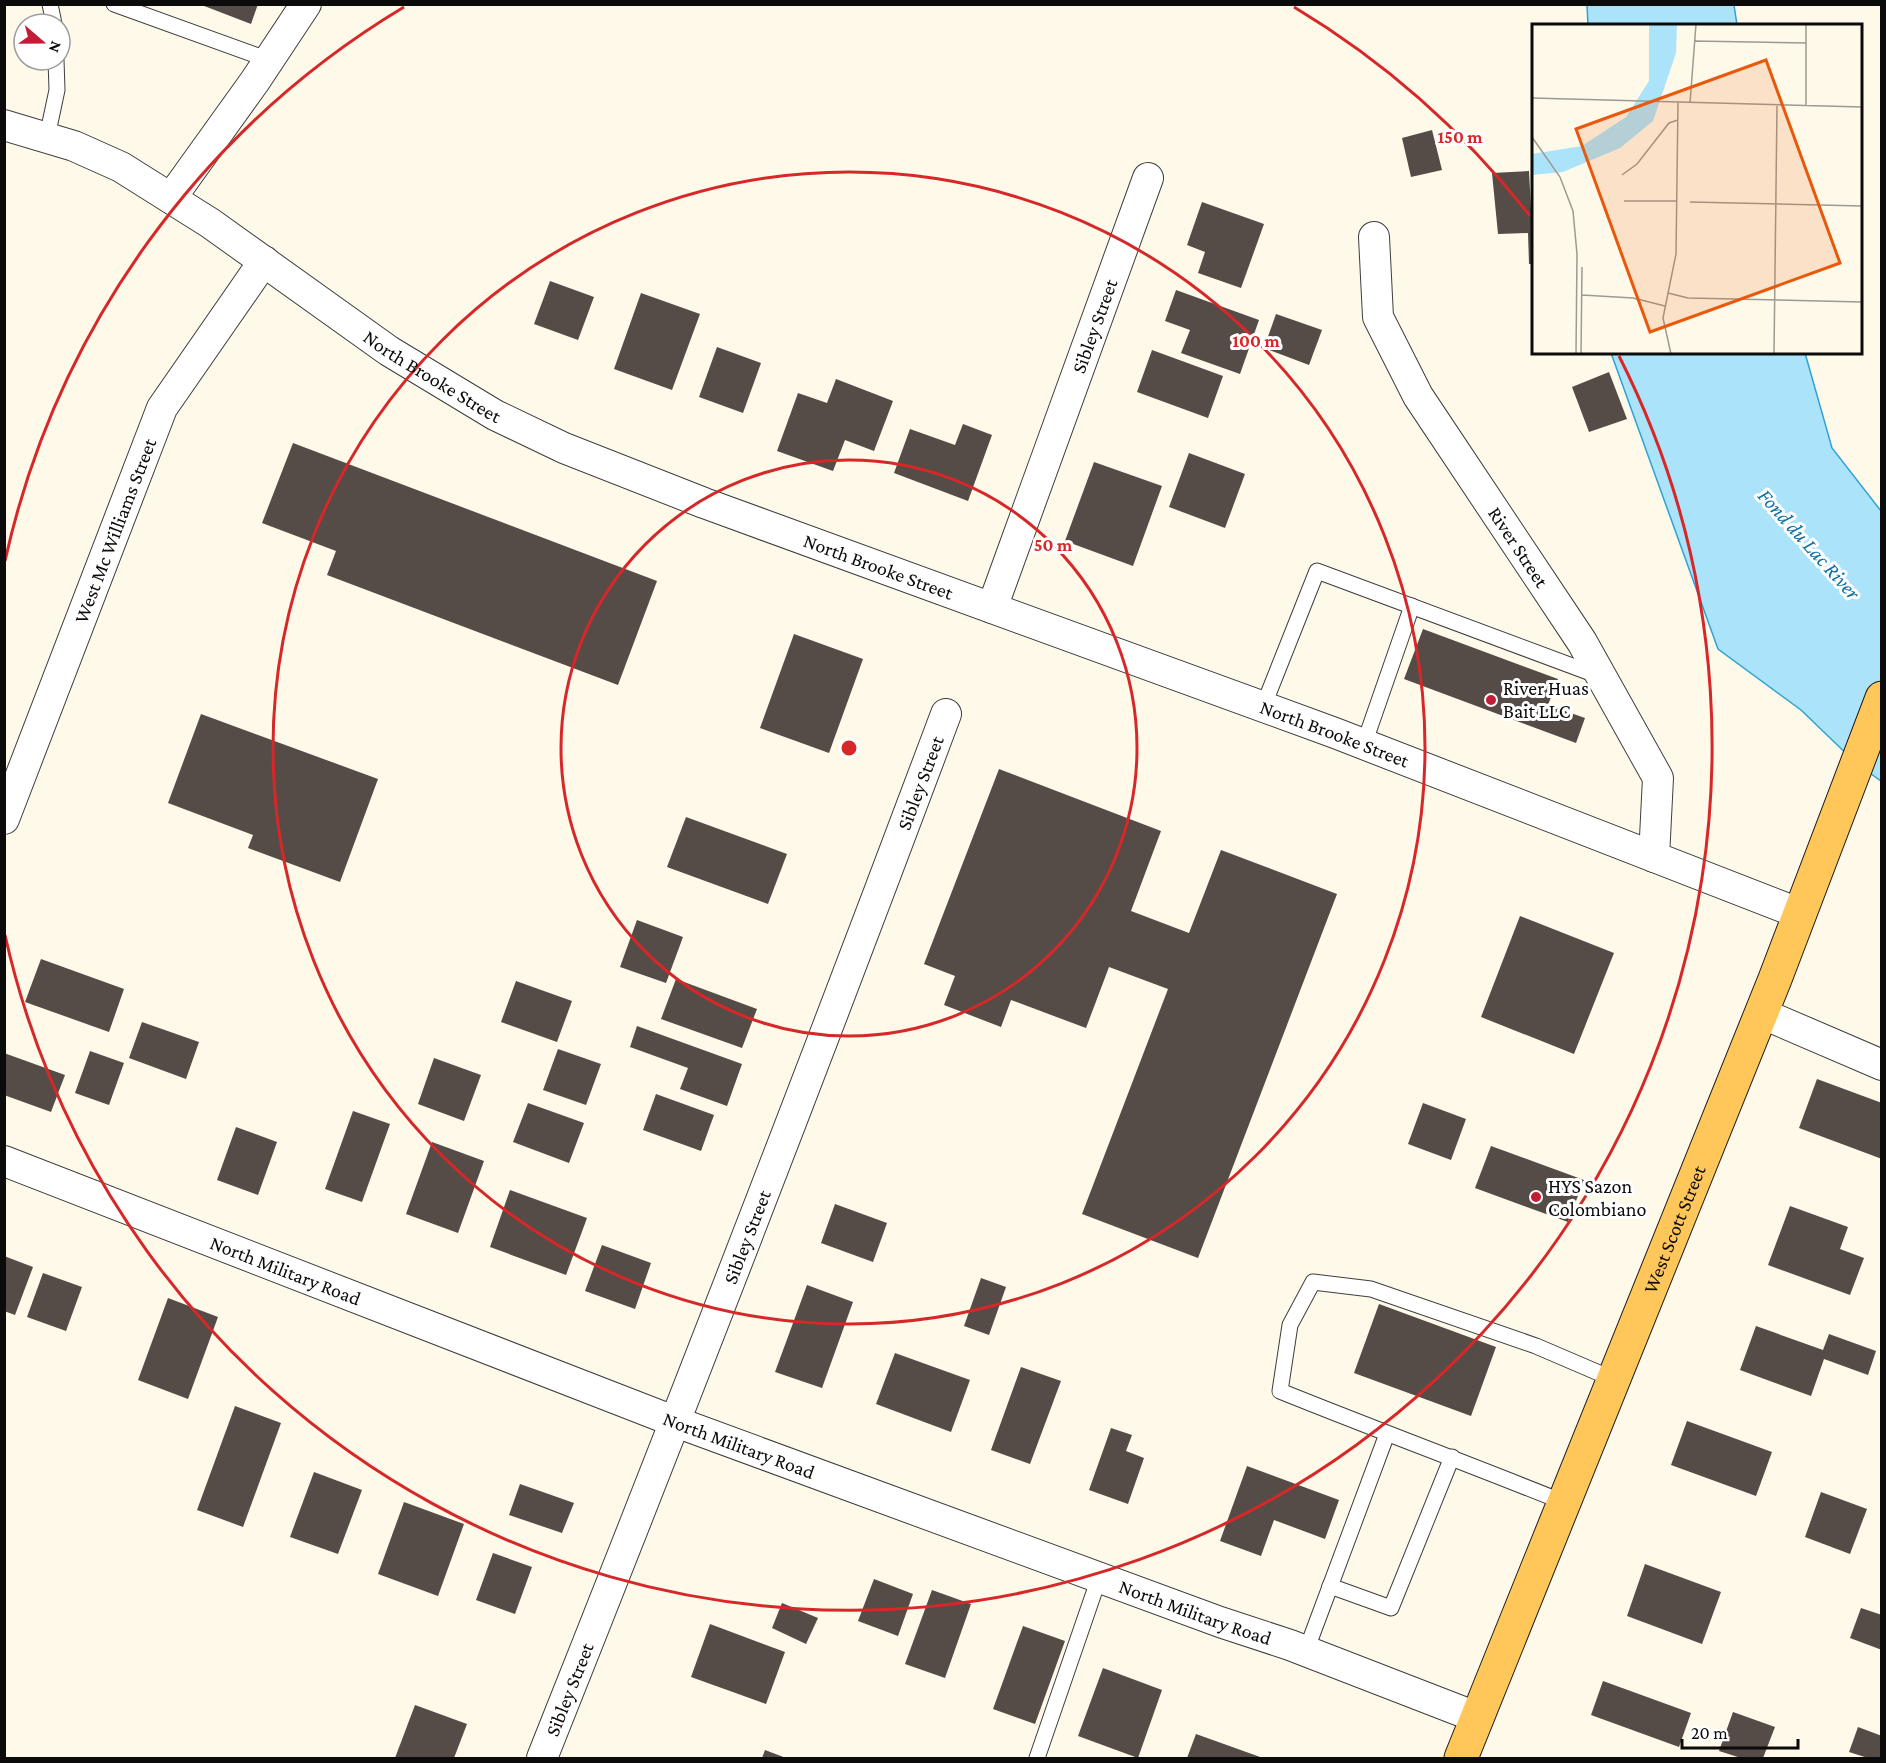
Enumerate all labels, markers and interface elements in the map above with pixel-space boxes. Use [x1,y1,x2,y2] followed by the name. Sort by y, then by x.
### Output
[12,12,72,72] north arrow
[1532,24,1862,354] inset map
[46,39,65,55] text: N
[1437,127,1483,147] text: 150 m
[1067,275,1122,376] street label: Sibley Street
[359,325,505,427] street label: North Brooke Street
[1232,331,1280,351] text: 100 m
[69,435,160,626] street label: West Mc Williams Street
[1753,484,1865,605] water label: Fond du Lac River
[1484,503,1553,592] street label: River Street
[801,529,956,604] street label: North Brooke Street
[1034,535,1073,555] text: 50 m
[1503,677,1589,722] place label: River Huas Bait LLC
[1484,693,1498,707] marker: River Huas Bait LLC
[1257,696,1413,772] street label: North Brooke Street
[892,732,948,833] street label: Sibley Street
[839,738,859,758] centre of rings
[1638,1162,1710,1296] street label: West Scott Street
[1548,1175,1646,1220] place label: HYS Sazon Colombiano
[719,1186,775,1287] street label: Sibley Street
[1529,1190,1543,1204] marker: HYS Sazon Colombiano
[207,1231,365,1310] street label: North Military Road
[660,1407,818,1483] street label: North Military Road
[1116,1575,1275,1649] street label: North Military Road
[541,1639,598,1739] street label: Sibley Street
[1682,1712,1798,1750] scale bar
[1691,1723,1728,1743] text: 20 m

